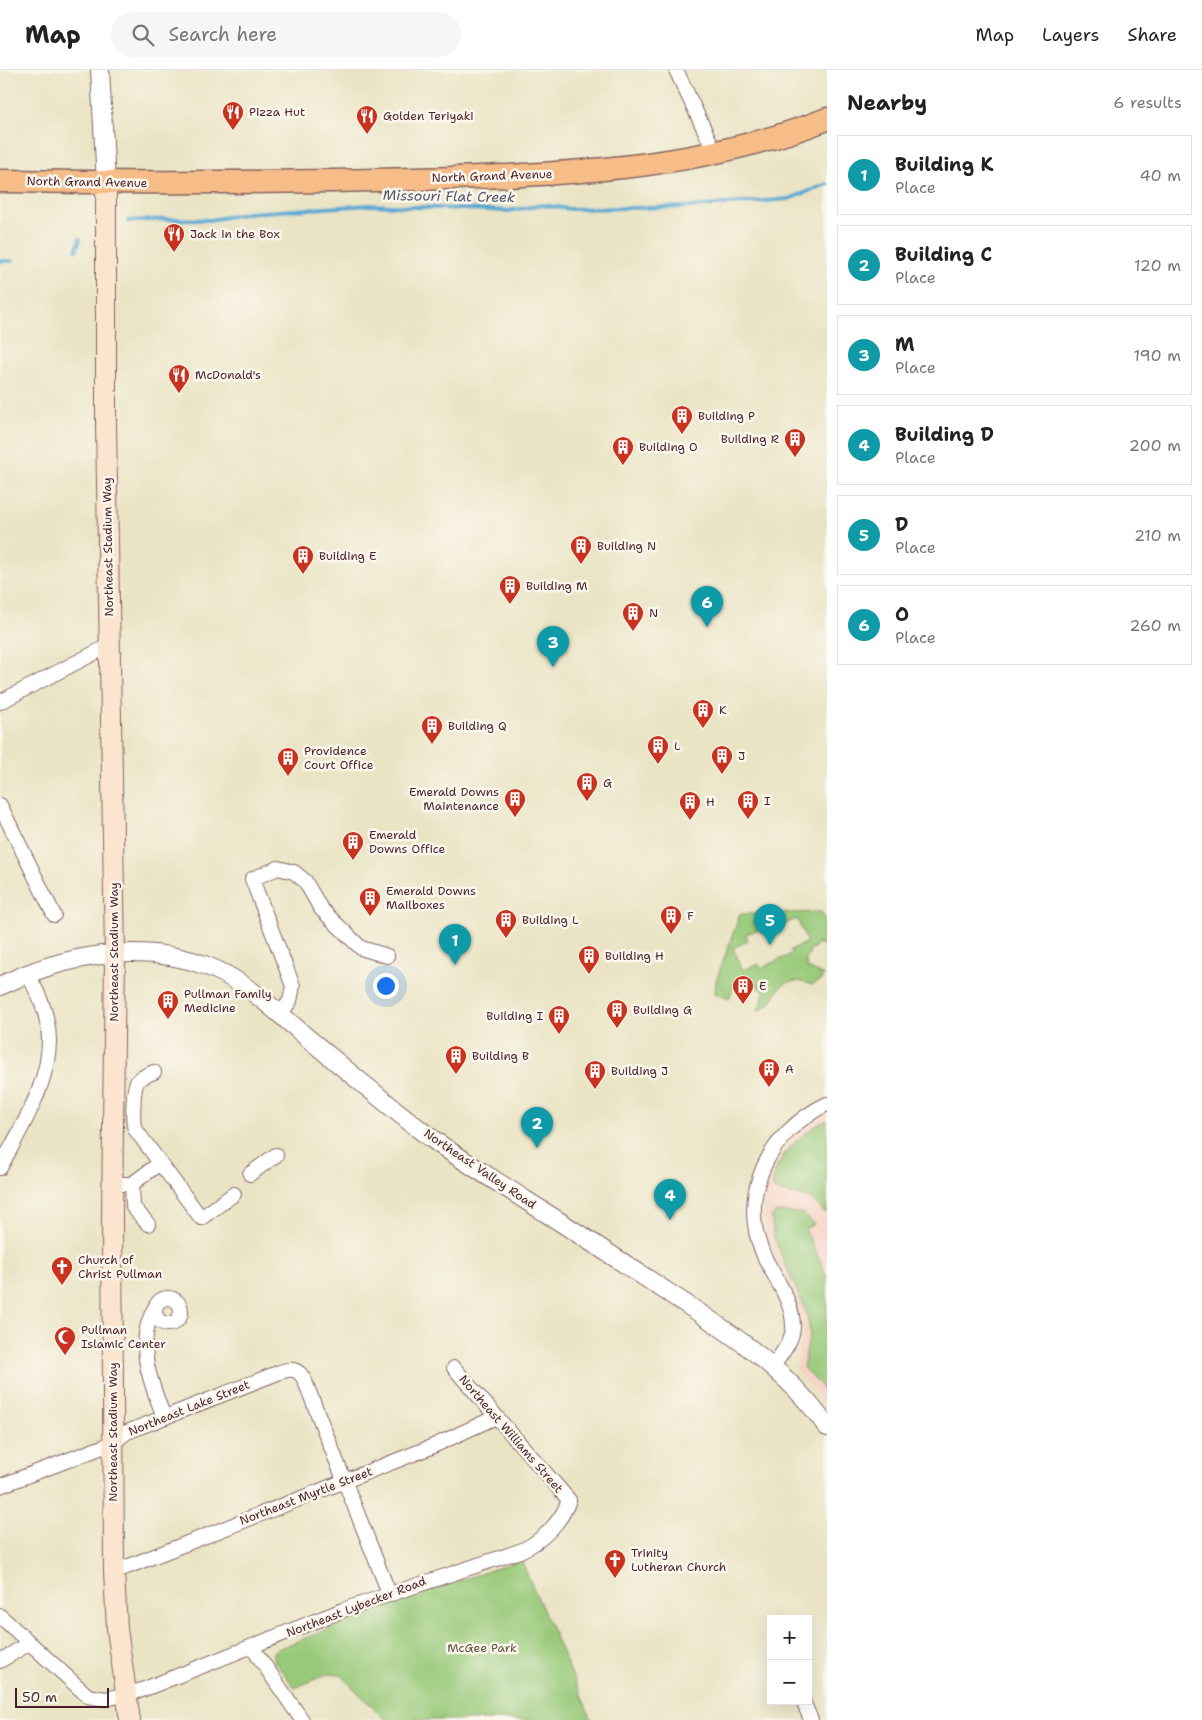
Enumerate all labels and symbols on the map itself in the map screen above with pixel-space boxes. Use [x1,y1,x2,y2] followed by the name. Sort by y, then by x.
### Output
[221,100,245,131] restaurant icon: Pizza Hut
[249,104,305,120] place label: Pizza Hut
[355,104,379,135] restaurant icon: Golden Teriyaki
[383,108,474,124] place label: Golden Teriyaki
[431,166,553,186] street label: North Grand Avenue
[26,173,148,191] street label: North Grand Avenue
[383,186,515,206] water label: Missouri Flat Creek
[162,222,186,253] restaurant icon: Jack in the Box
[190,226,280,242] place label: Jack in the Box
[167,363,191,394] restaurant icon: McDonald's
[195,367,261,383] place label: McDonald's
[670,404,694,435] building icon: Building P
[698,408,755,424] place label: Building P
[783,427,807,458] building icon: Building R
[721,431,779,447] place label: Building R
[611,435,635,466] building icon: Building O
[639,439,698,455] place label: Building O
[99,477,117,617] street label: Northeast Stadium Way
[569,534,593,565] building icon: Building N
[597,538,656,554] place label: Building N
[291,544,315,575] building icon: Building E
[319,548,377,564] place label: Building E
[498,574,522,605] building icon: Building M
[526,578,588,594] place label: Building M
[691,586,723,627] pin: 6
[621,601,645,632] building icon: N
[649,605,658,621] place label: N
[537,626,569,667] pin: 3
[691,698,715,729] building icon: K
[719,702,727,718] place label: K
[420,714,444,745] building icon: Building Q
[448,718,507,734] place label: Building Q
[646,734,670,765] building icon: L
[674,738,681,754] place label: L
[304,743,374,773] place label: Providence Court Office
[710,744,734,775] building icon: J
[276,746,300,777] building icon: Providence Court Office
[738,748,745,764] place label: J
[575,771,599,802] building icon: G
[603,775,612,791] place label: G
[409,784,499,814] place label: Emerald Downs Maintenance
[503,787,527,818] building icon: Emerald Downs Maintenance
[736,789,760,820] building icon: I
[678,790,702,821] building icon: H
[764,793,771,809] place label: I
[706,794,715,810] place label: H
[369,827,446,857] place label: Emerald Downs Office
[341,830,365,861] building icon: Emerald Downs Office
[106,882,122,1022] street label: Northeast Stadium Way
[386,883,476,913] place label: Emerald Downs Mailboxes
[358,886,382,917] building icon: Emerald Downs Mailboxes
[659,904,683,935] building icon: F
[754,904,786,945] pin: 5
[494,908,518,939] building icon: Building L
[687,908,694,924] place label: F
[522,912,579,928] place label: Building L
[439,924,471,965] pin: 1
[577,944,601,975] building icon: Building H
[605,948,664,964] place label: Building H
[373,973,399,999] your location
[731,974,755,1005] building icon: E
[759,978,767,994] place label: E
[184,986,272,1016] place label: Pullman Family Medicine
[156,989,180,1020] building icon: Pullman Family Medicine
[605,998,629,1029] building icon: Building G
[633,1002,692,1018] place label: Building G
[547,1004,571,1035] building icon: Building I
[486,1008,543,1024] place label: Building I
[444,1044,468,1075] building icon: Building B
[472,1048,529,1064] place label: Building B
[757,1057,781,1088] building icon: A
[583,1059,607,1090] building icon: Building J
[785,1061,794,1077] place label: A
[611,1063,668,1079] place label: Building J
[521,1107,553,1148] pin: 2
[421,1125,540,1213] street label: Northeast Valley Road
[654,1179,686,1220] pin: 4
[78,1252,162,1282] place label: Church of Christ Pullman
[50,1255,74,1286] church icon: Church of Christ Pullman
[81,1322,166,1352] place label: Pullman Islamic Center
[53,1325,77,1356] mosque icon: Pullman Islamic Center
[105,1362,121,1502] street label: Northeast Stadium Way
[455,1372,567,1496] street label: Northeast Williams Street
[126,1376,252,1440] street label: Northeast Lake Street
[237,1463,375,1529] street label: Northeast Myrtle Street
[631,1545,726,1575] place label: Trinity Lutheran Church
[603,1548,627,1579] church icon: Trinity Lutheran Church
[284,1573,429,1641] street label: Northeast Lybecker Road
[447,1640,517,1656] park label: McGee Park
[15,1685,109,1708] scale bar

